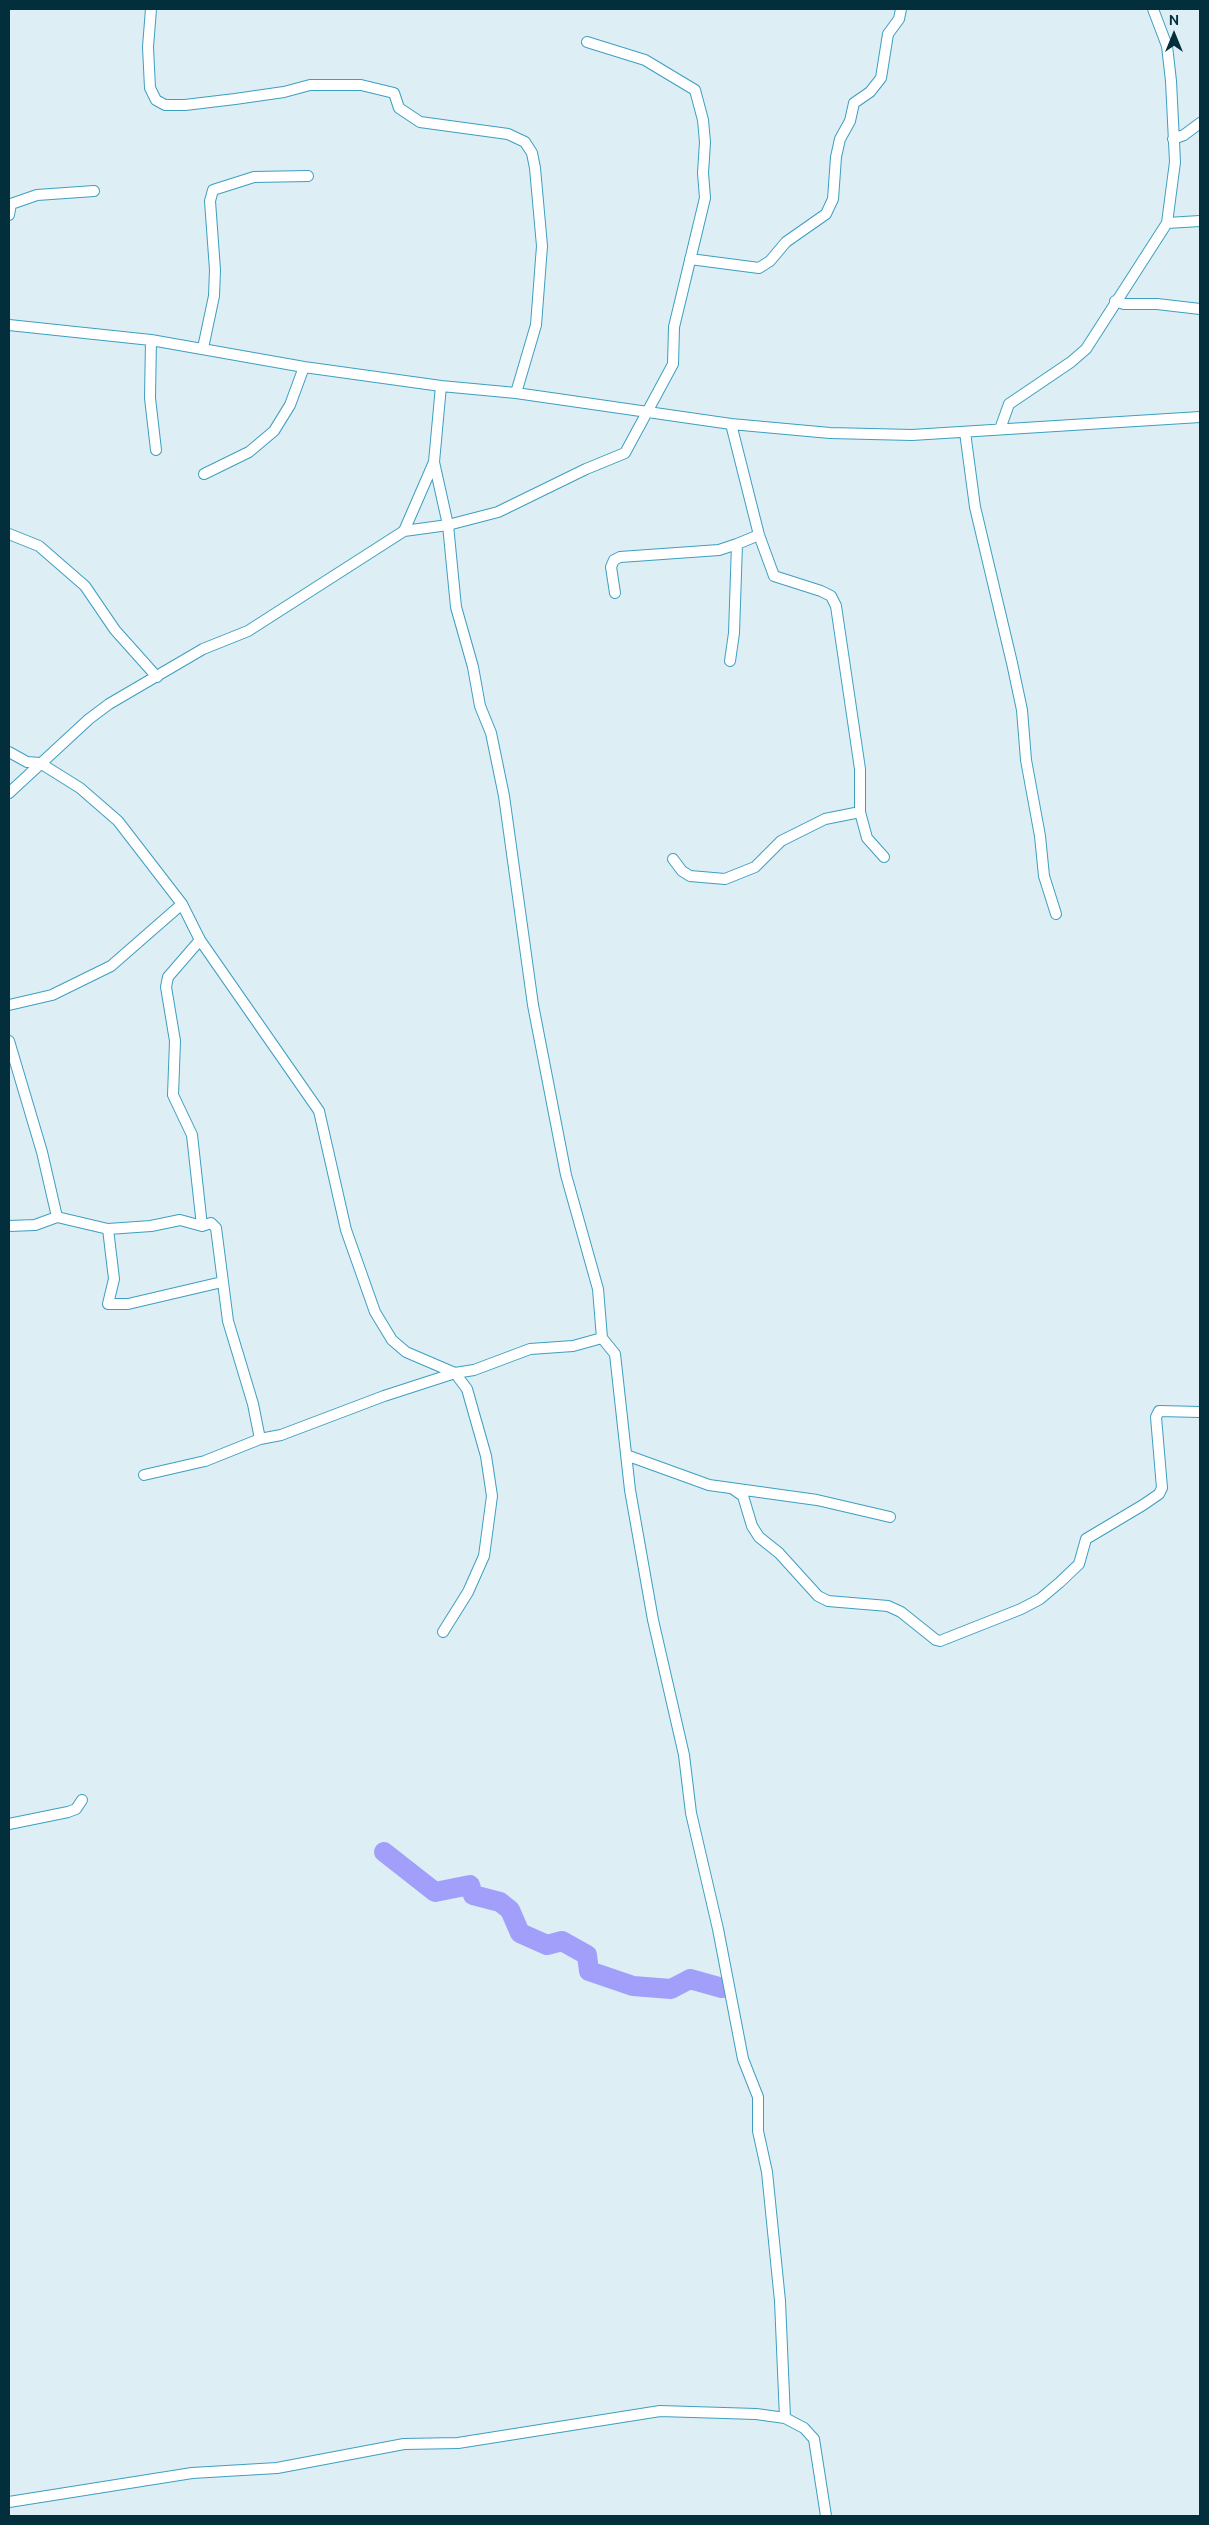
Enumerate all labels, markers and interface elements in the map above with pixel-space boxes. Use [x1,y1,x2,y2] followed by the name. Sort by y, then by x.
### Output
[1149,10,1199,60] north arrow
[1169,12,1179,28] text: N

